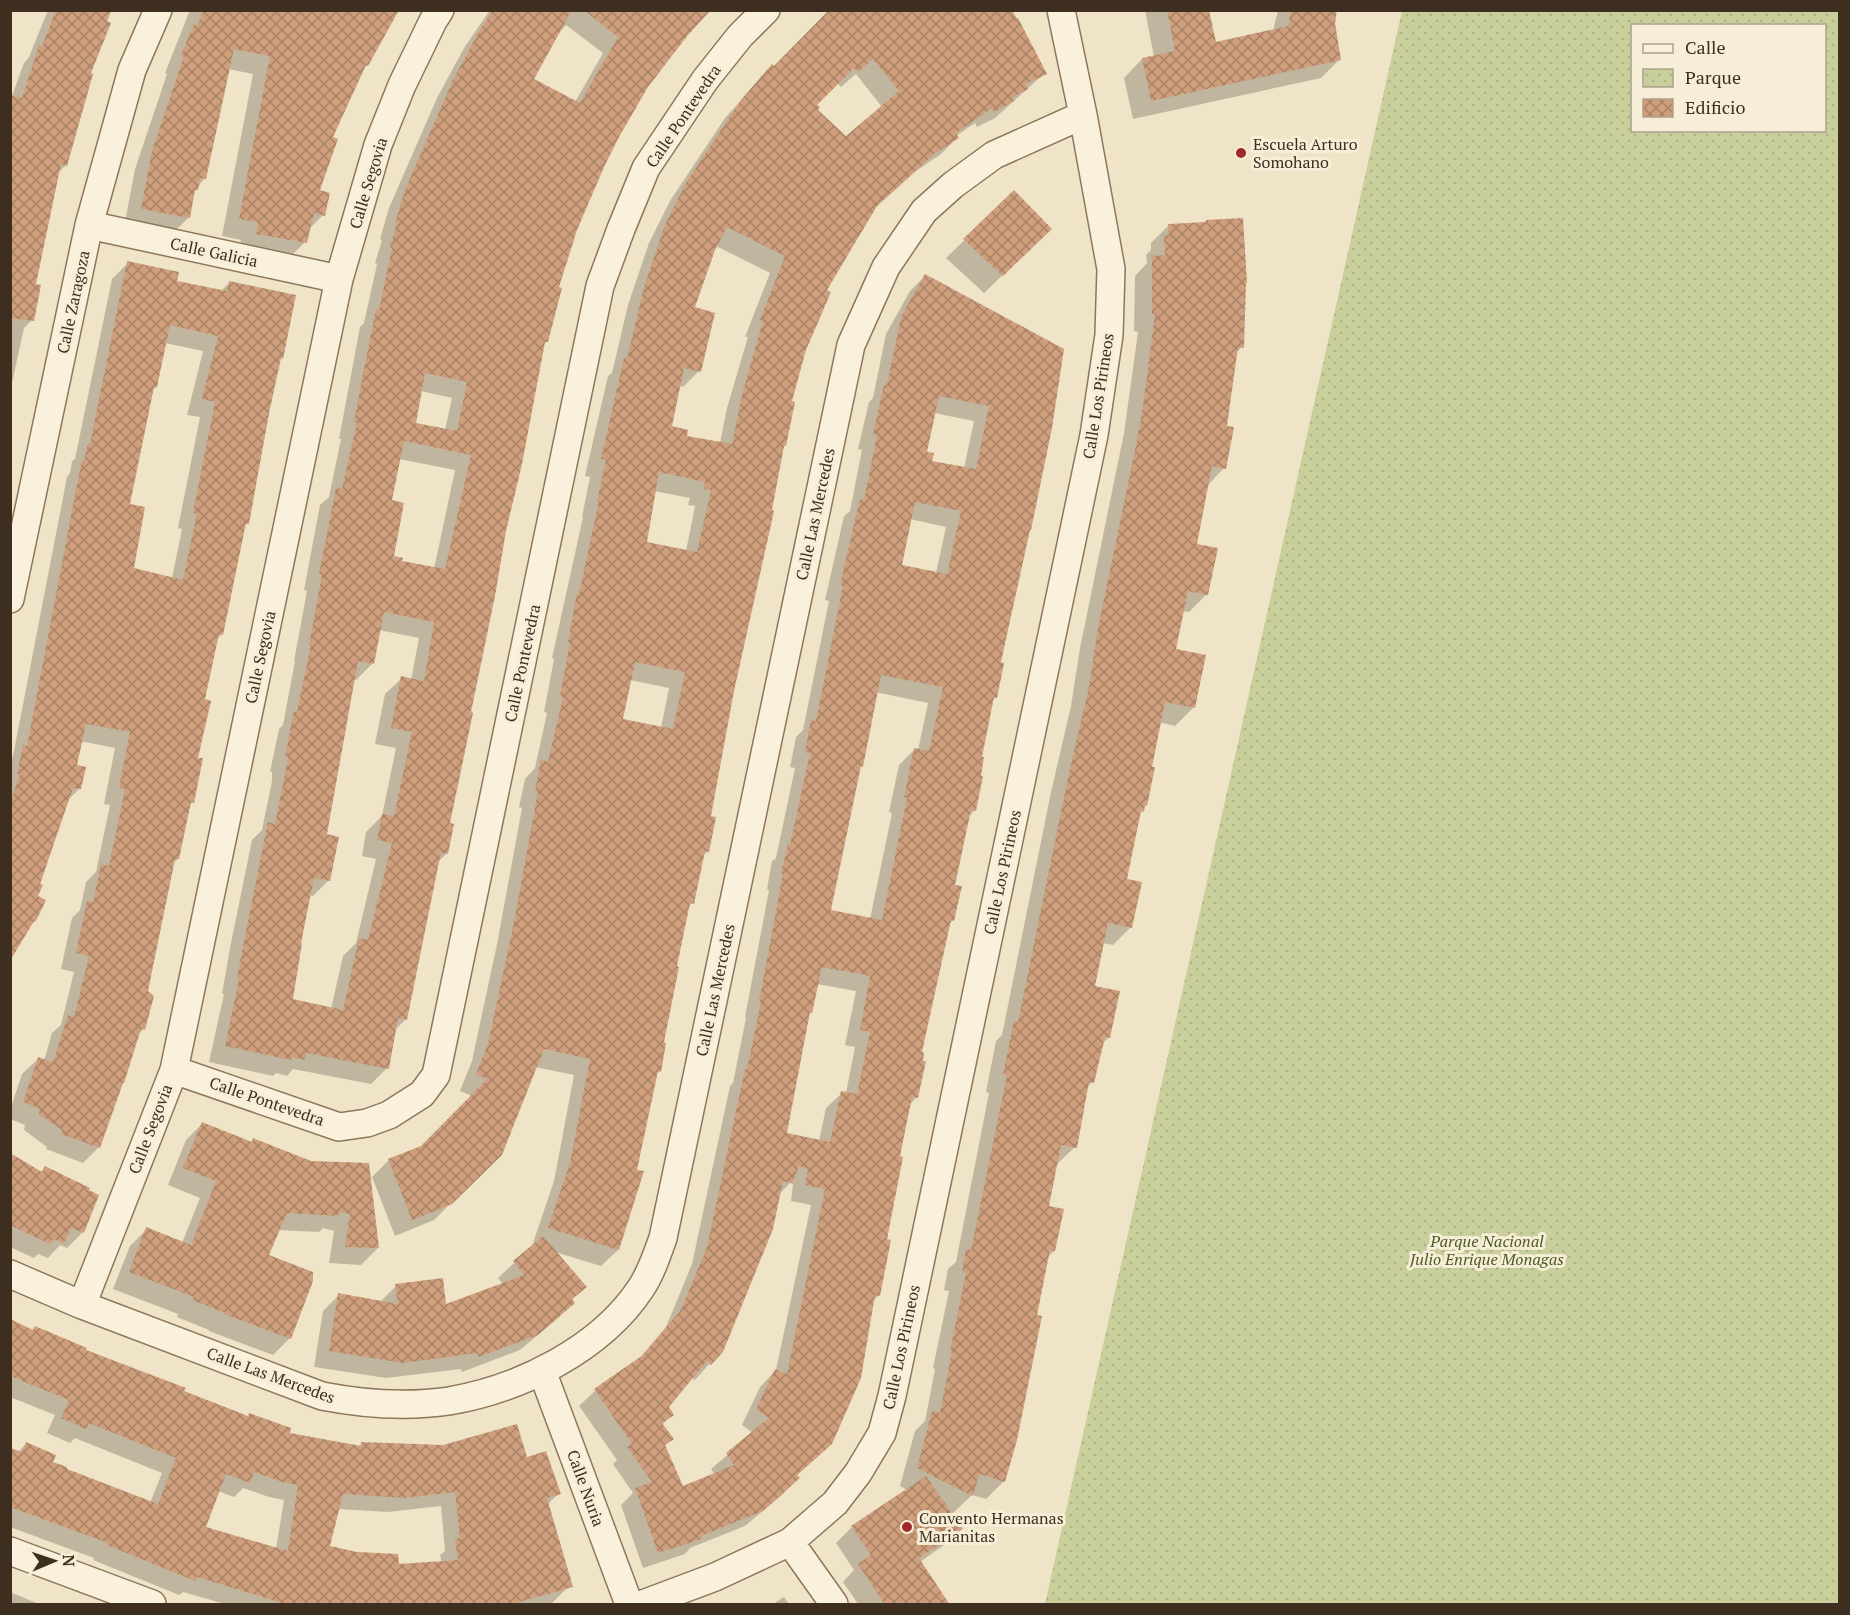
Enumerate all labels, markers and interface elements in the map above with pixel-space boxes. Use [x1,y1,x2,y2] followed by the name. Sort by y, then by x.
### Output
[1631,24,1826,132] legend
[1685,35,1726,59] text: Calle
[640,60,726,172] street label: Calle Pontevedra
[1685,65,1741,89] text: Parque
[1685,95,1745,119] text: Edificio
[1253,133,1358,173] place label: Escuela Arturo Somohano
[344,135,392,231] street label: Calle Segovia
[1234,146,1248,160] marker: Escuela Arturo Somohano
[168,232,260,272] street label: Calle Galicia
[51,248,95,356] street label: Calle Zaragoza
[1077,331,1119,460] street label: Calle Los Pirineos
[790,446,840,582] street label: Calle Las Mercedes
[499,602,545,724] street label: Calle Pontevedra
[239,608,281,706] street label: Calle Segovia
[978,808,1026,936] street label: Calle Los Pirineos
[690,922,740,1058] street label: Calle Las Mercedes
[207,1071,327,1131] street label: Calle Pontevedra
[123,1081,177,1177] street label: Calle Segovia
[1409,1230,1564,1270] park label: Parque Nacional Julio Enrique Monagas
[877,1283,925,1411] street label: Calle Los Pirineos
[204,1342,338,1408] street label: Calle Las Mercedes
[562,1447,610,1529] street label: Calle Nuria
[919,1507,1064,1547] place label: Convento Hermanas Marianitas
[900,1520,914,1534] marker: Convento Hermanas Marianitas
[24,1531,84,1591] north arrow
[58,1554,80,1567] text: N

